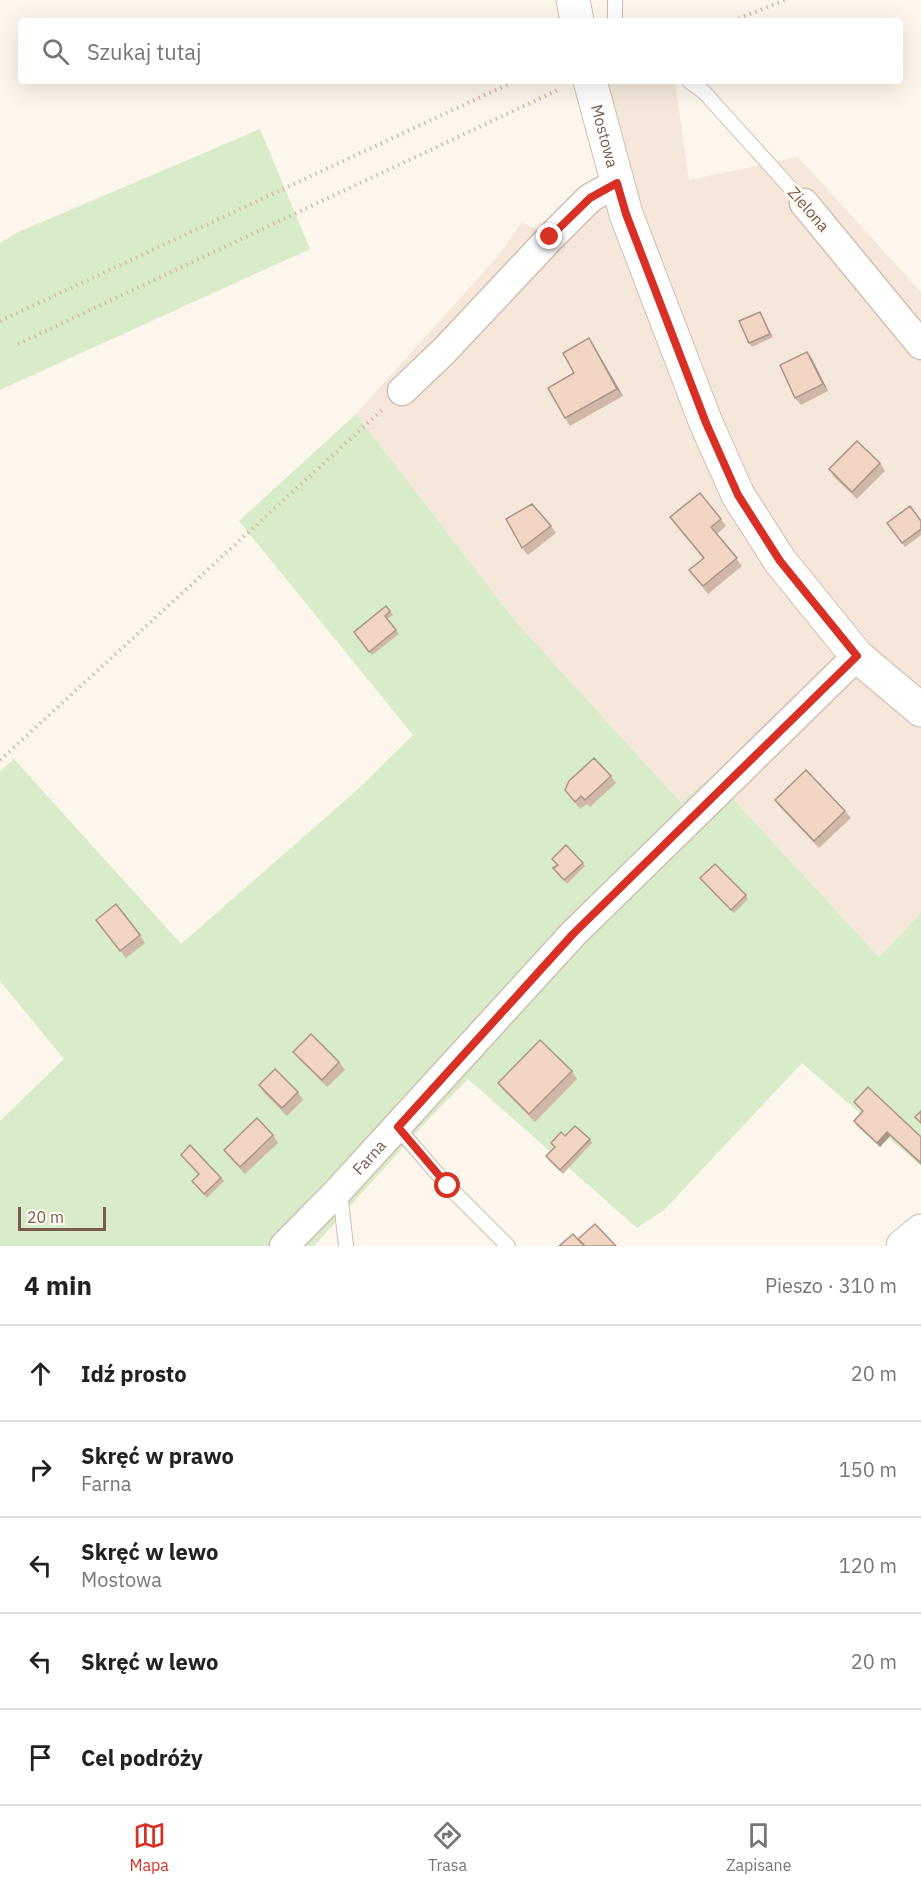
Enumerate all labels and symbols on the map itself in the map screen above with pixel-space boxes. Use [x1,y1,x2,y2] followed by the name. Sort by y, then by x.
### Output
[587,102,623,170] street label: Mostowa
[784,182,834,236] street label: Zielona
[536,223,562,249] route end
[348,1135,390,1179] street label: Farna
[434,1172,460,1198] route start
[18,1204,106,1232] scale bar

